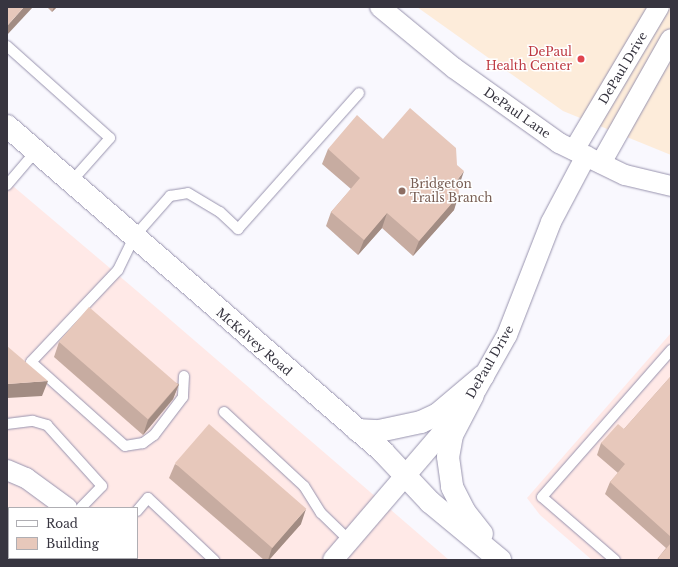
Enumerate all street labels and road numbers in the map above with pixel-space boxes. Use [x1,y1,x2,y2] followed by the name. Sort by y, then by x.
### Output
[596,29,650,107] street label: DePaul Drive
[481,85,553,141] street label: DePaul Lane
[213,305,295,379] street label: McKelvey Road
[463,323,517,401] street label: DePaul Drive

